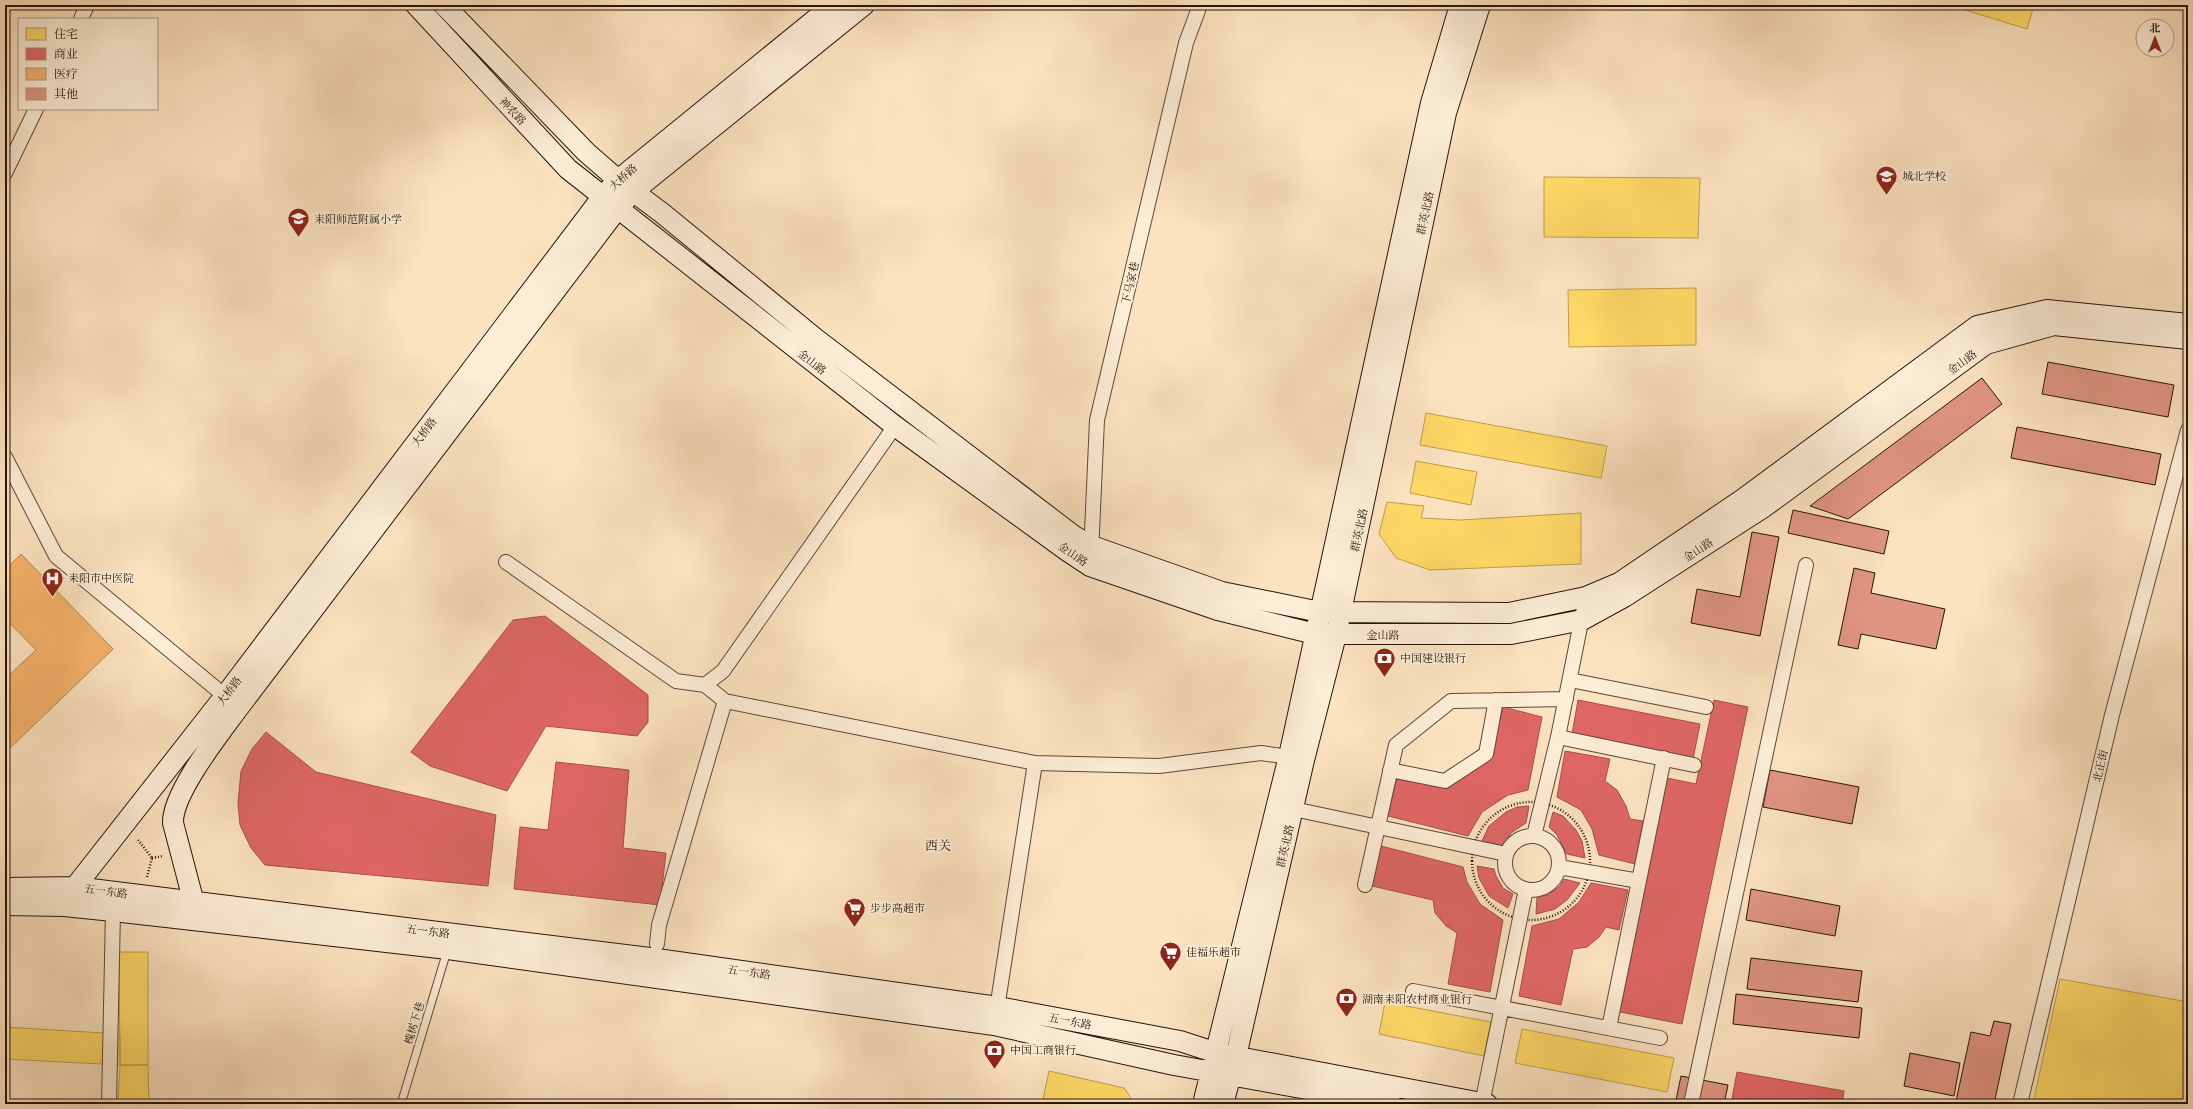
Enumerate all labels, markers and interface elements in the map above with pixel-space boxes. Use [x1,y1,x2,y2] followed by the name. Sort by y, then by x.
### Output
[18,18,158,110] legend
[2135,18,2175,58] north arrow
[2150,21,2161,35] text: 北
[54,26,78,41] text: 住宅
[54,46,78,61] text: 商业
[54,66,78,81] text: 医疗
[54,86,78,101] text: 其他
[497,94,529,128] street label: 神农路
[606,161,640,193] street label: 大桥路
[1873,163,1899,196] school or university icon: 城北学校
[1902,169,1946,183] place label: 城北学校
[1414,190,1436,236] street label: 群英北路
[286,206,312,239] school or university icon: 耒阳师范附属小学
[314,212,402,226] place label: 耒阳师范附属小学
[1118,260,1142,306] street label: 下马家巷
[795,346,829,378] street label: 金山路
[1945,347,1979,377] street label: 金山路
[408,415,440,449] street label: 大桥路
[1348,507,1370,553] street label: 群英北路
[1680,535,1716,565] street label: 金山路
[1055,539,1091,569] street label: 金山路
[39,565,65,598] hospital icon: 耒阳市中医院
[68,571,134,585] place label: 耒阳市中医院
[1367,628,1400,642] street label: 金山路
[1372,645,1398,678] bank icon: 中国建设银行
[1400,651,1466,665] place label: 中国建设银行
[213,674,245,708] street label: 大桥路
[2089,748,2111,784] street label: 北正街
[1273,823,1297,869] street label: 群英北路
[925,837,951,853] district label: 西关
[83,881,129,901] street label: 五一东路
[842,895,868,928] supermarket icon: 步步高超市
[870,901,925,915] place label: 步步高超市
[405,921,451,941] street label: 五一东路
[1158,939,1184,972] supermarket icon: 佳福乐超市
[1186,945,1241,959] place label: 佳福乐超市
[726,962,772,982] street label: 五一东路
[1333,986,1359,1019] bank icon: 湖南耒阳农村商业银行
[1362,992,1472,1006] place label: 湖南耒阳农村商业银行
[401,1000,427,1046] street label: 槐树下巷
[1047,1010,1093,1032] street label: 五一东路
[982,1037,1008,1070] bank icon: 中国工商银行
[1010,1043,1076,1057] place label: 中国工商银行

